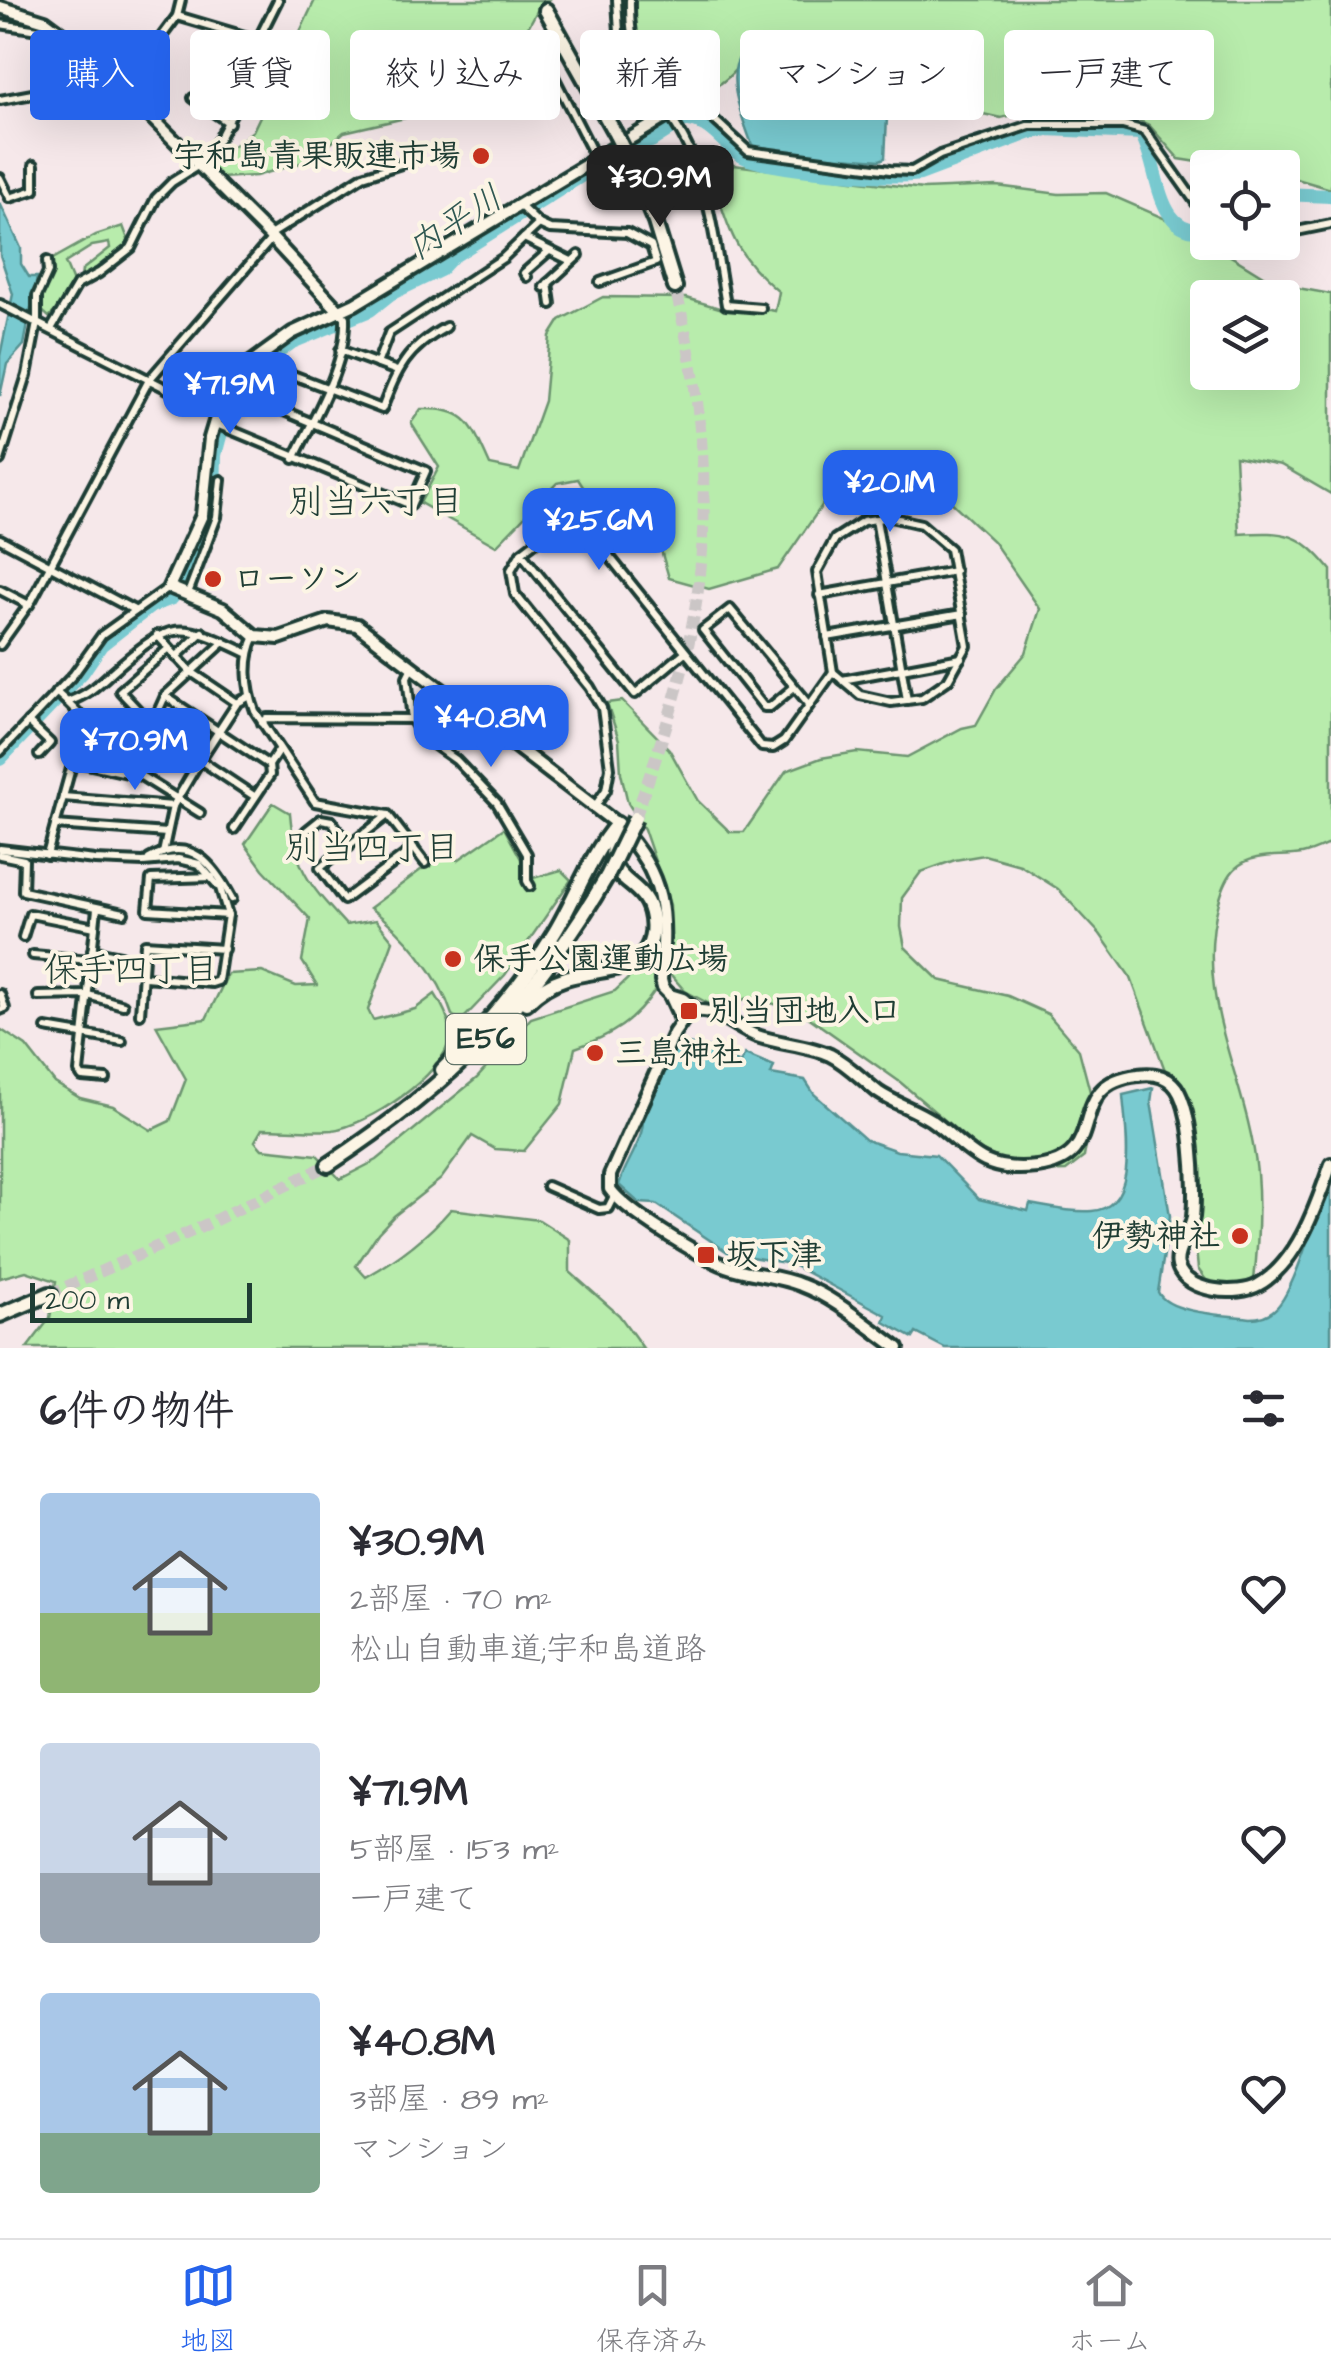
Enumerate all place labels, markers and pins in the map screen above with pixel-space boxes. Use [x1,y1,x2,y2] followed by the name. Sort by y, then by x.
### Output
[173,134,461,179] place label: 宇和島青果販連市場
[470,145,492,167] marker: 宇和島青果販連市場
[579,145,741,230] pin: ¥30.9M
[149,352,311,437] pin: ¥71.9M
[809,450,971,535] pin: ¥20.1M
[518,488,680,573] pin: ¥25.6M
[233,557,361,602] place label: ローソン
[202,568,224,590] marker: ローソン
[410,685,572,770] pin: ¥40.8M
[54,708,216,793] pin: ¥70.9M
[473,937,729,982] place label: 保手公園運動広場
[442,948,464,970] marker: 保手公園運動広場
[709,989,901,1034] place label: 別当団地入口
[678,1000,700,1022] marker: 別当団地入口
[615,1031,743,1076] place label: 三島神社
[584,1042,606,1064] marker: 三島神社
[1092,1214,1220,1259] place label: 伊勢神社
[1229,1225,1251,1247] marker: 伊勢神社
[726,1233,822,1278] place label: 坂下津
[695,1244,717,1266] marker: 坂下津

